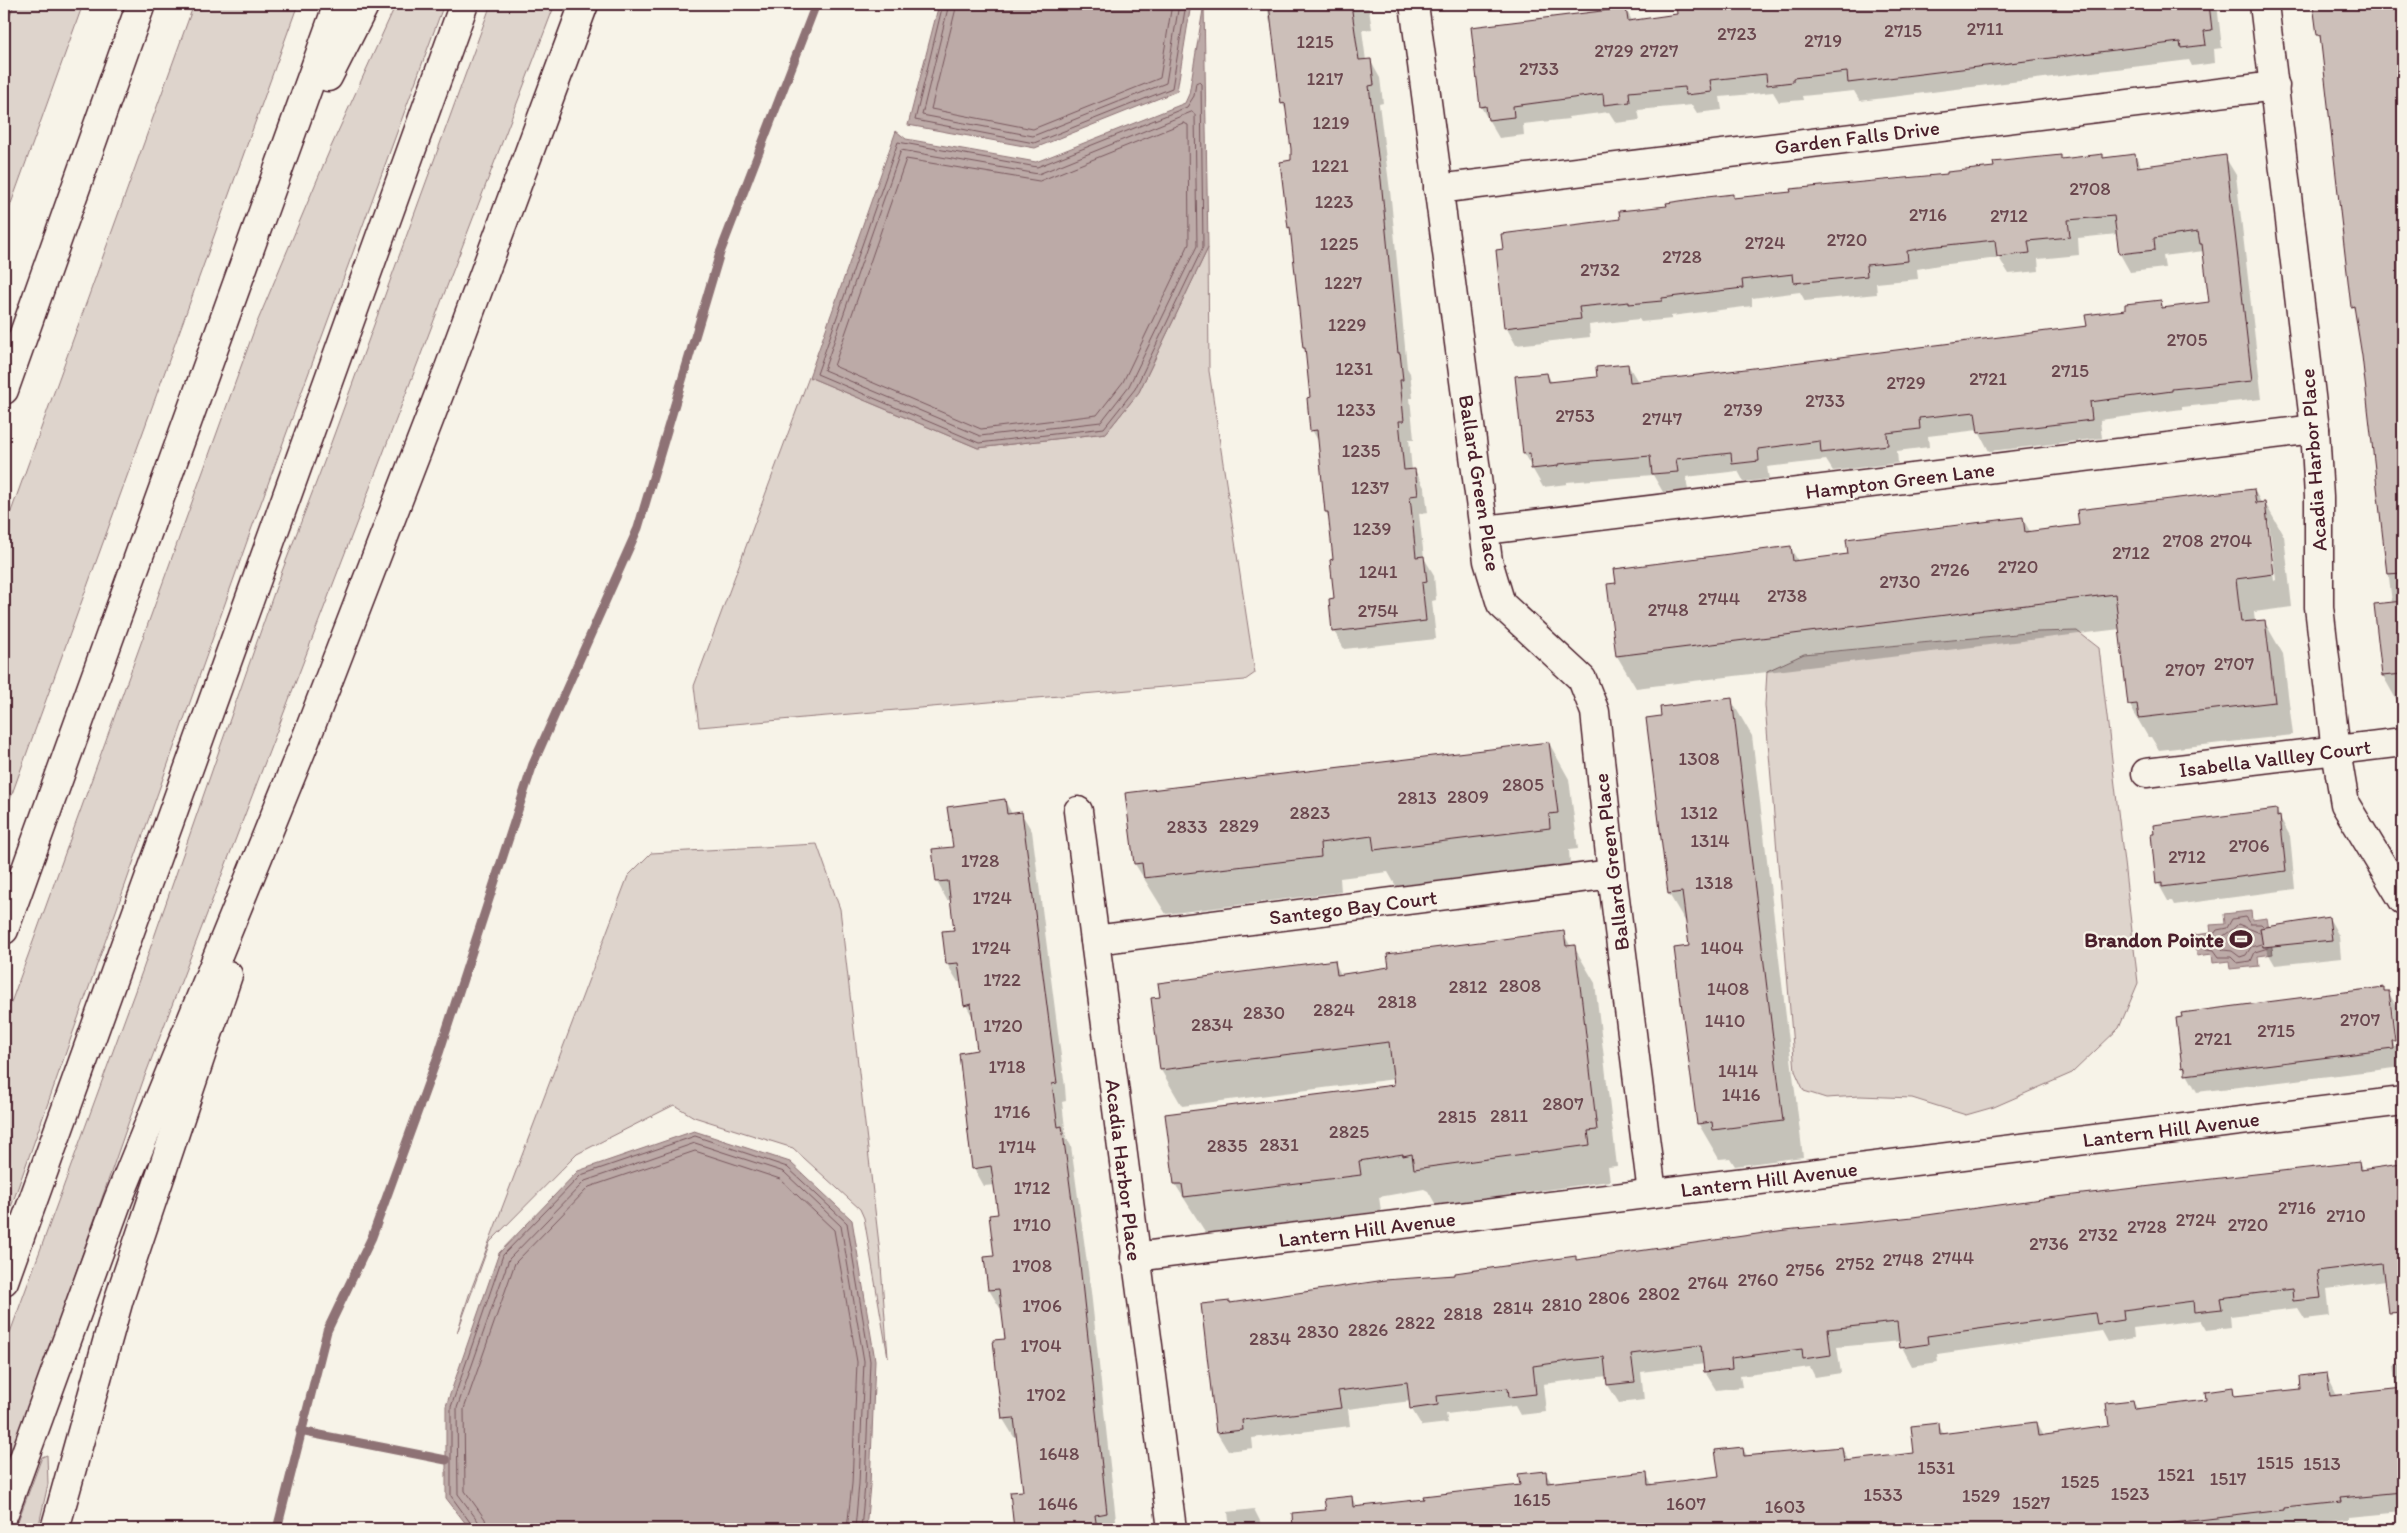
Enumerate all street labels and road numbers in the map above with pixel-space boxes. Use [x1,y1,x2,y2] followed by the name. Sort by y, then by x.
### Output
[1773,114,1941,160] street label: Garden Falls Drive
[2294,368,2332,552] street label: Acadia Harbor Place
[1454,393,1506,573] street label: Ballard Green Place
[1804,456,1996,504] street label: Hampton Green Lane
[2178,734,2373,782] street label: Isabella Vallley Court
[1588,772,1634,952] street label: Ballard Green Place
[1268,884,1439,930] street label: Santego Bay Court
[1100,1078,1148,1262] street label: Acadia Harbor Place
[2081,1106,2261,1152] street label: Lantern Hill Avenue
[1679,1156,1859,1202] street label: Lantern Hill Avenue
[1277,1206,1457,1252] street label: Lantern Hill Avenue

